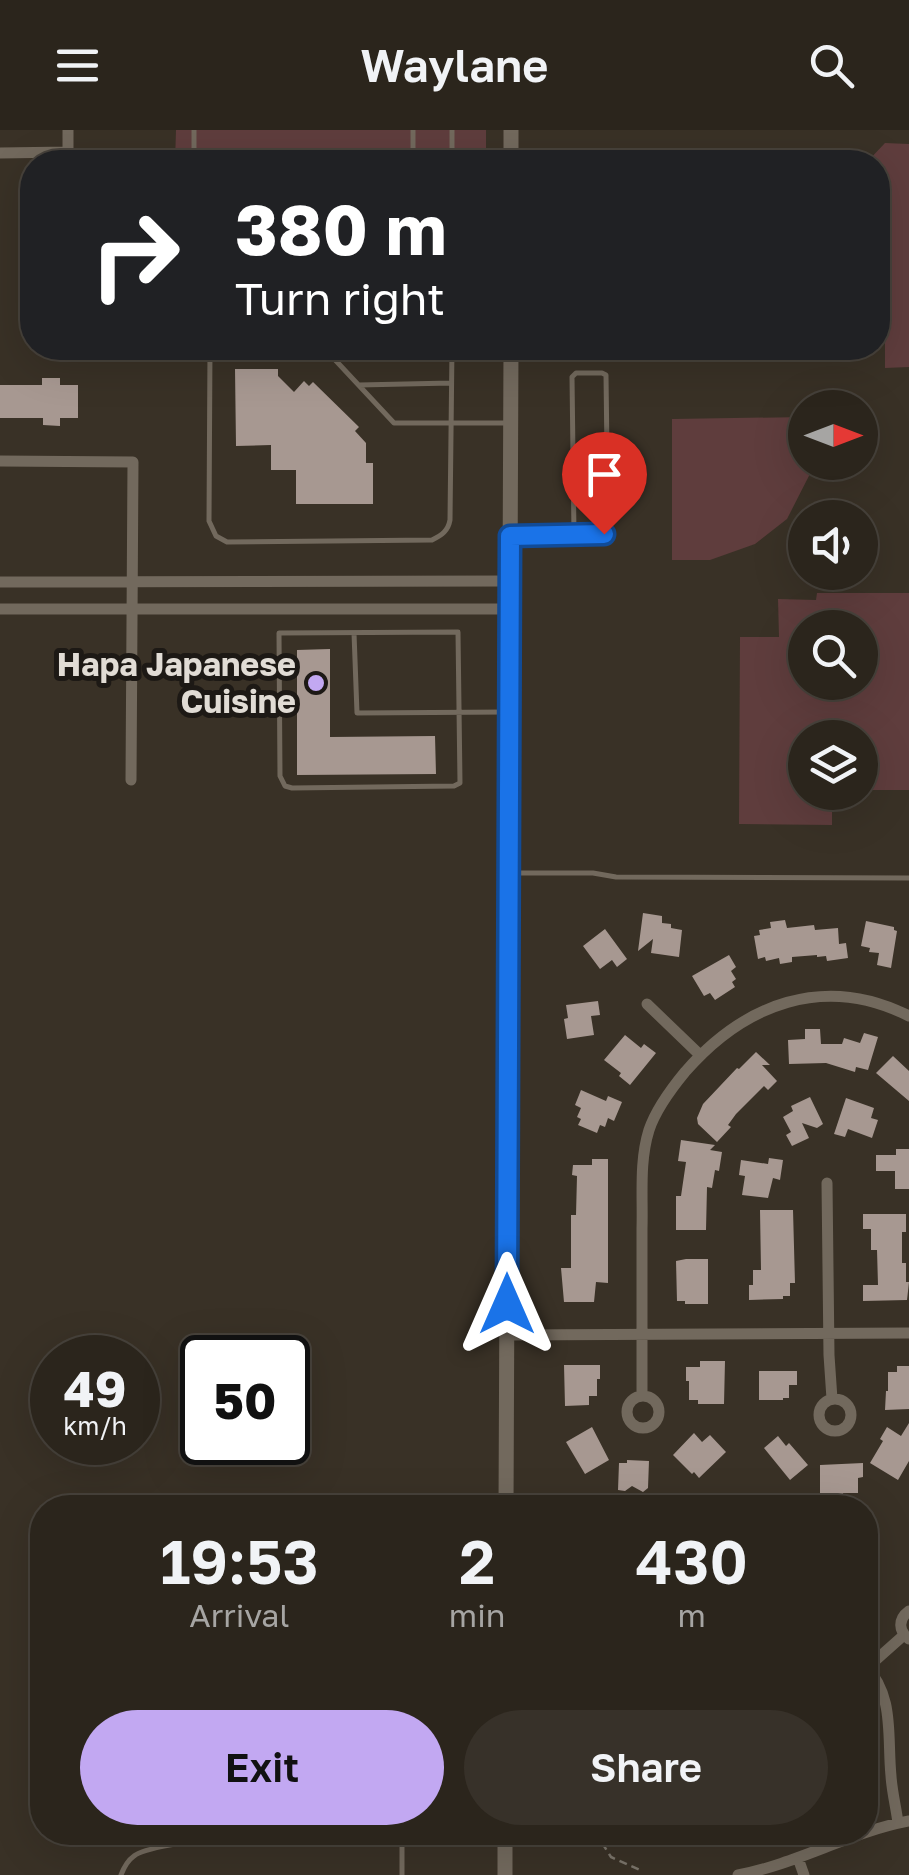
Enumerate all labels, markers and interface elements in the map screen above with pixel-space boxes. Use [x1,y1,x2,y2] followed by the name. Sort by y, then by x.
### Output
[50,38,105,93] icon: menu
[361,38,548,92] text: Waylane
[804,38,859,93] icon: search
[235,186,447,270] text: 380 m
[70,190,200,320] icon: right
[235,271,445,325] text: Turn right
[788,390,878,480] north arrow
[788,390,878,810] map controls
[562,432,647,535] pin
[577,447,632,502] icon: arrive
[788,500,878,590] button: sound
[788,610,878,700] button: search
[57,645,296,720] place label: Hapa Japanese Cuisine
[305,672,327,694] marker: Hapa Japanese Cuisine
[788,720,878,810] button: layers
[455,1252,559,1356] position arrow
[180,1335,310,1465] speed limit sign: 50
[63,1358,126,1418] text: 49
[63,1410,127,1441] text: km/h
[160,1525,319,1597] text: 19:53
[459,1525,495,1597] text: 2
[636,1525,748,1597] text: 430
[189,1596,290,1634] text: Arrival
[449,1596,505,1634] text: min
[678,1596,706,1634] text: m
[80,1710,444,1825] button: Exit
[464,1710,828,1825] button: Share

